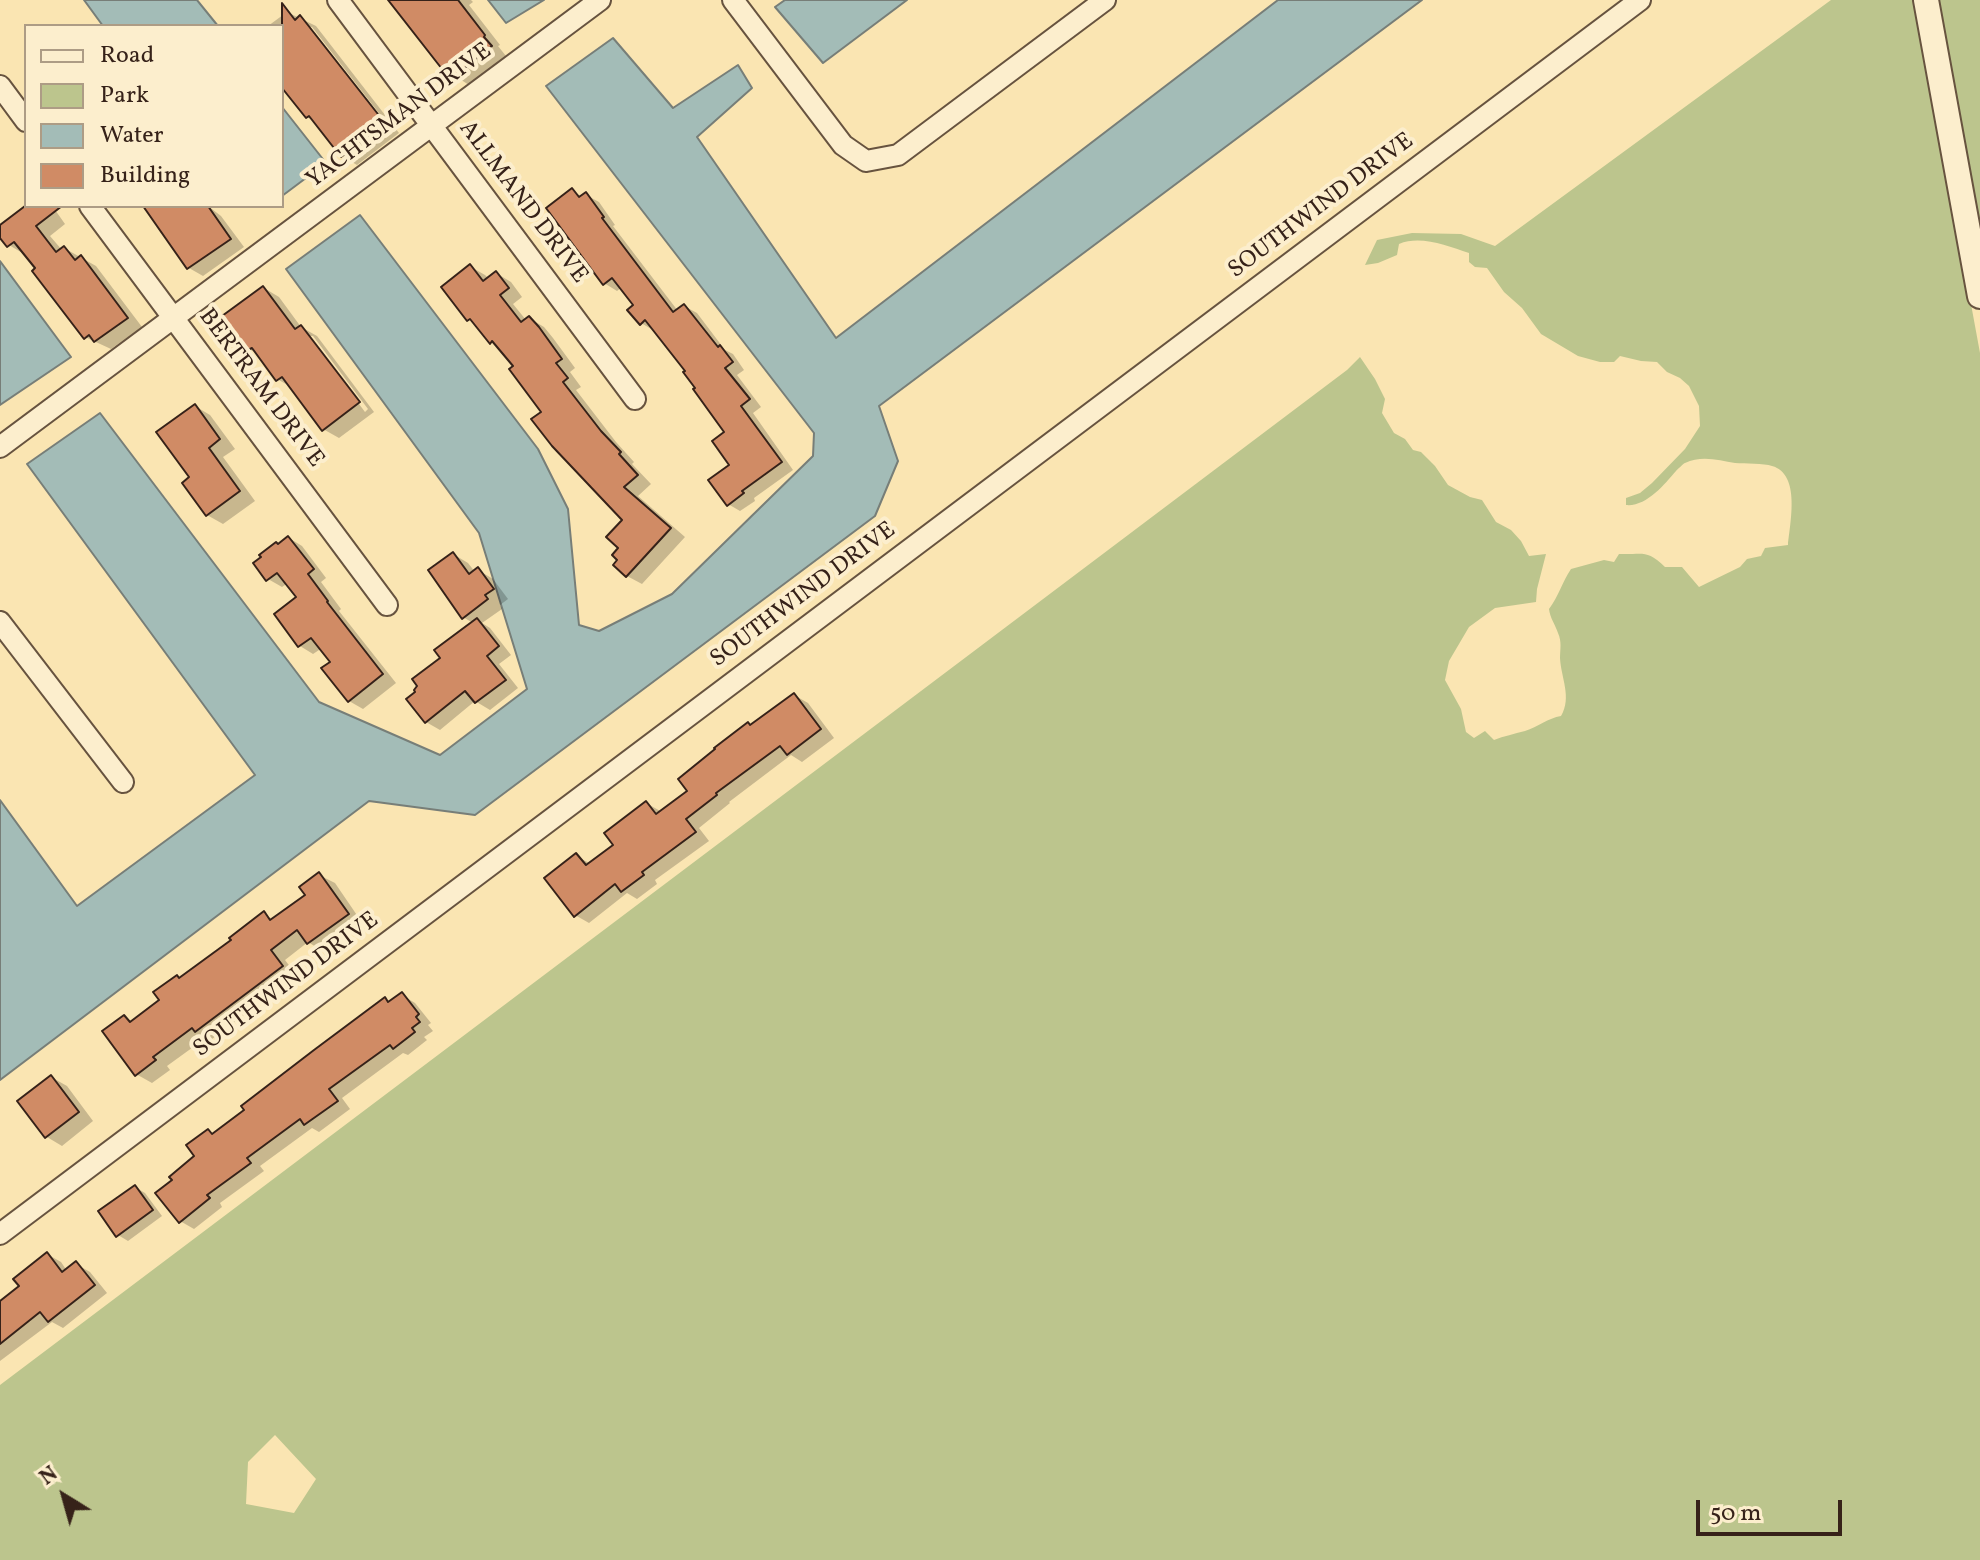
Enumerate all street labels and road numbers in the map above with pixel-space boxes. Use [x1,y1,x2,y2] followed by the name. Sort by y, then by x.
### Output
[302,38,498,196] street label: YACHTSMAN DRIVE
[451,116,593,290] street label: ALLMAND DRIVE
[1224,128,1420,286] street label: SOUTHWIND DRIVE
[191,304,329,474] street label: BERTRAM DRIVE
[706,517,902,675] street label: SOUTHWIND DRIVE
[189,907,385,1065] street label: SOUTHWIND DRIVE

